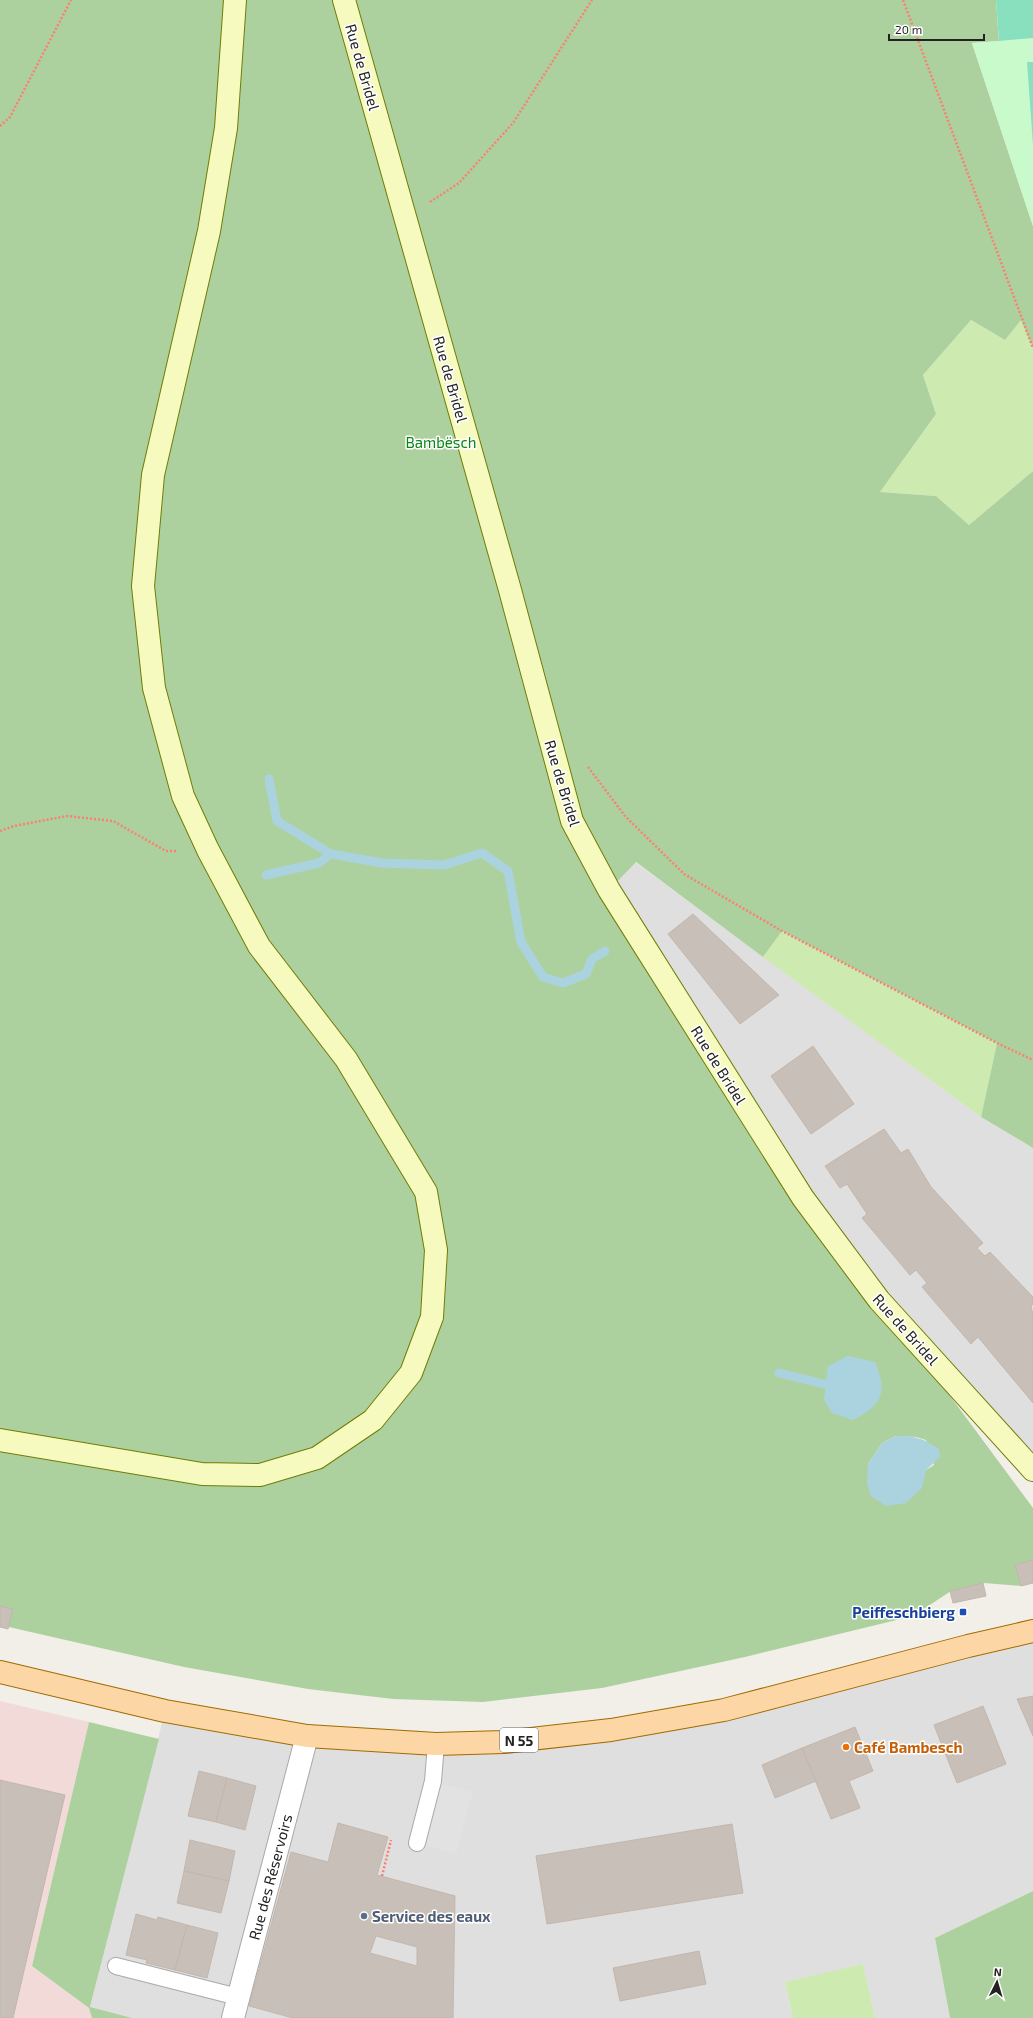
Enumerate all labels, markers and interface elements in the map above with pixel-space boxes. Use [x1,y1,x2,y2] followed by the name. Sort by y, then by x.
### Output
[889,16,984,42] scale bar
[342,22,384,113] street label: Rue de Bridel
[895,22,922,36] text: 20 m
[430,334,472,425] street label: Rue de Bridel
[406,433,476,451] park label: Bambësch
[541,738,585,829] street label: Rue de Bridel
[688,1022,751,1108] street label: Rue de Bridel
[869,1290,943,1369] street label: Rue de Bridel
[852,1603,955,1621] place label: Peiffeschbierg
[958,1607,968,1617] marker: Peiffeschbierg
[500,1728,538,1752] road number: N 55
[854,1738,962,1756] place label: Café Bambesch
[841,1742,851,1752] marker: Café Bambesch
[245,1812,295,1942] street label: Rue des Réservoirs
[372,1907,491,1925] place label: Service des eaux
[359,1911,369,1921] marker: Service des eaux
[977,1962,1017,2002] north arrow
[993,1965,1002,1978] text: N

